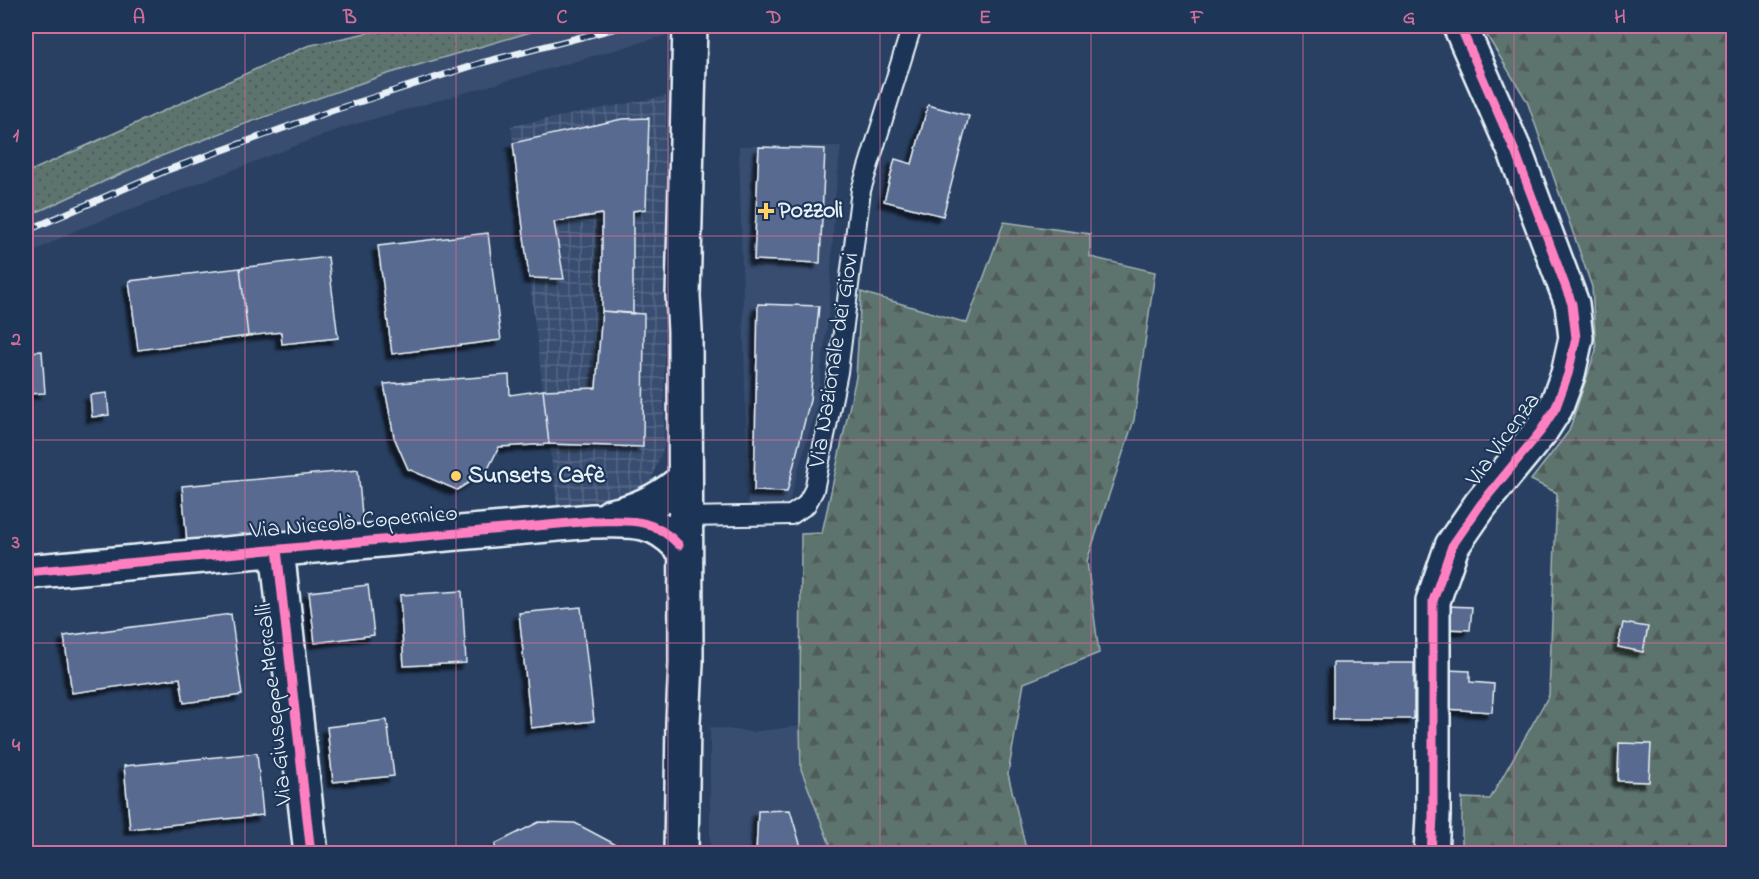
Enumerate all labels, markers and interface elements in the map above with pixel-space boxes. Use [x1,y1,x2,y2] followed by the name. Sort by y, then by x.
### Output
[133,4,145,33] text: A
[342,4,357,33] text: B
[557,4,568,33] text: C
[766,4,781,33] text: D
[979,4,991,33] text: E
[1190,4,1204,33] text: F
[1403,4,1416,33] text: G
[1614,4,1626,33] text: H
[13,122,20,151] text: 1
[778,194,843,229] place label: Pozzoli
[759,204,773,218] marker: Pozzoli
[801,250,869,471] street label: Via Nazionale dei Giovi
[10,326,21,355] text: 2
[1457,386,1550,495] street label: Via Vicenza
[468,459,606,494] place label: Sunsets Cafè
[449,469,463,483] marker: Sunsets Cafè
[248,496,459,550] street label: Via Niccolò Copernico
[11,529,20,558] text: 3
[247,601,303,808] street label: Via Giuseppe Mercalli
[12,732,21,761] text: 4

